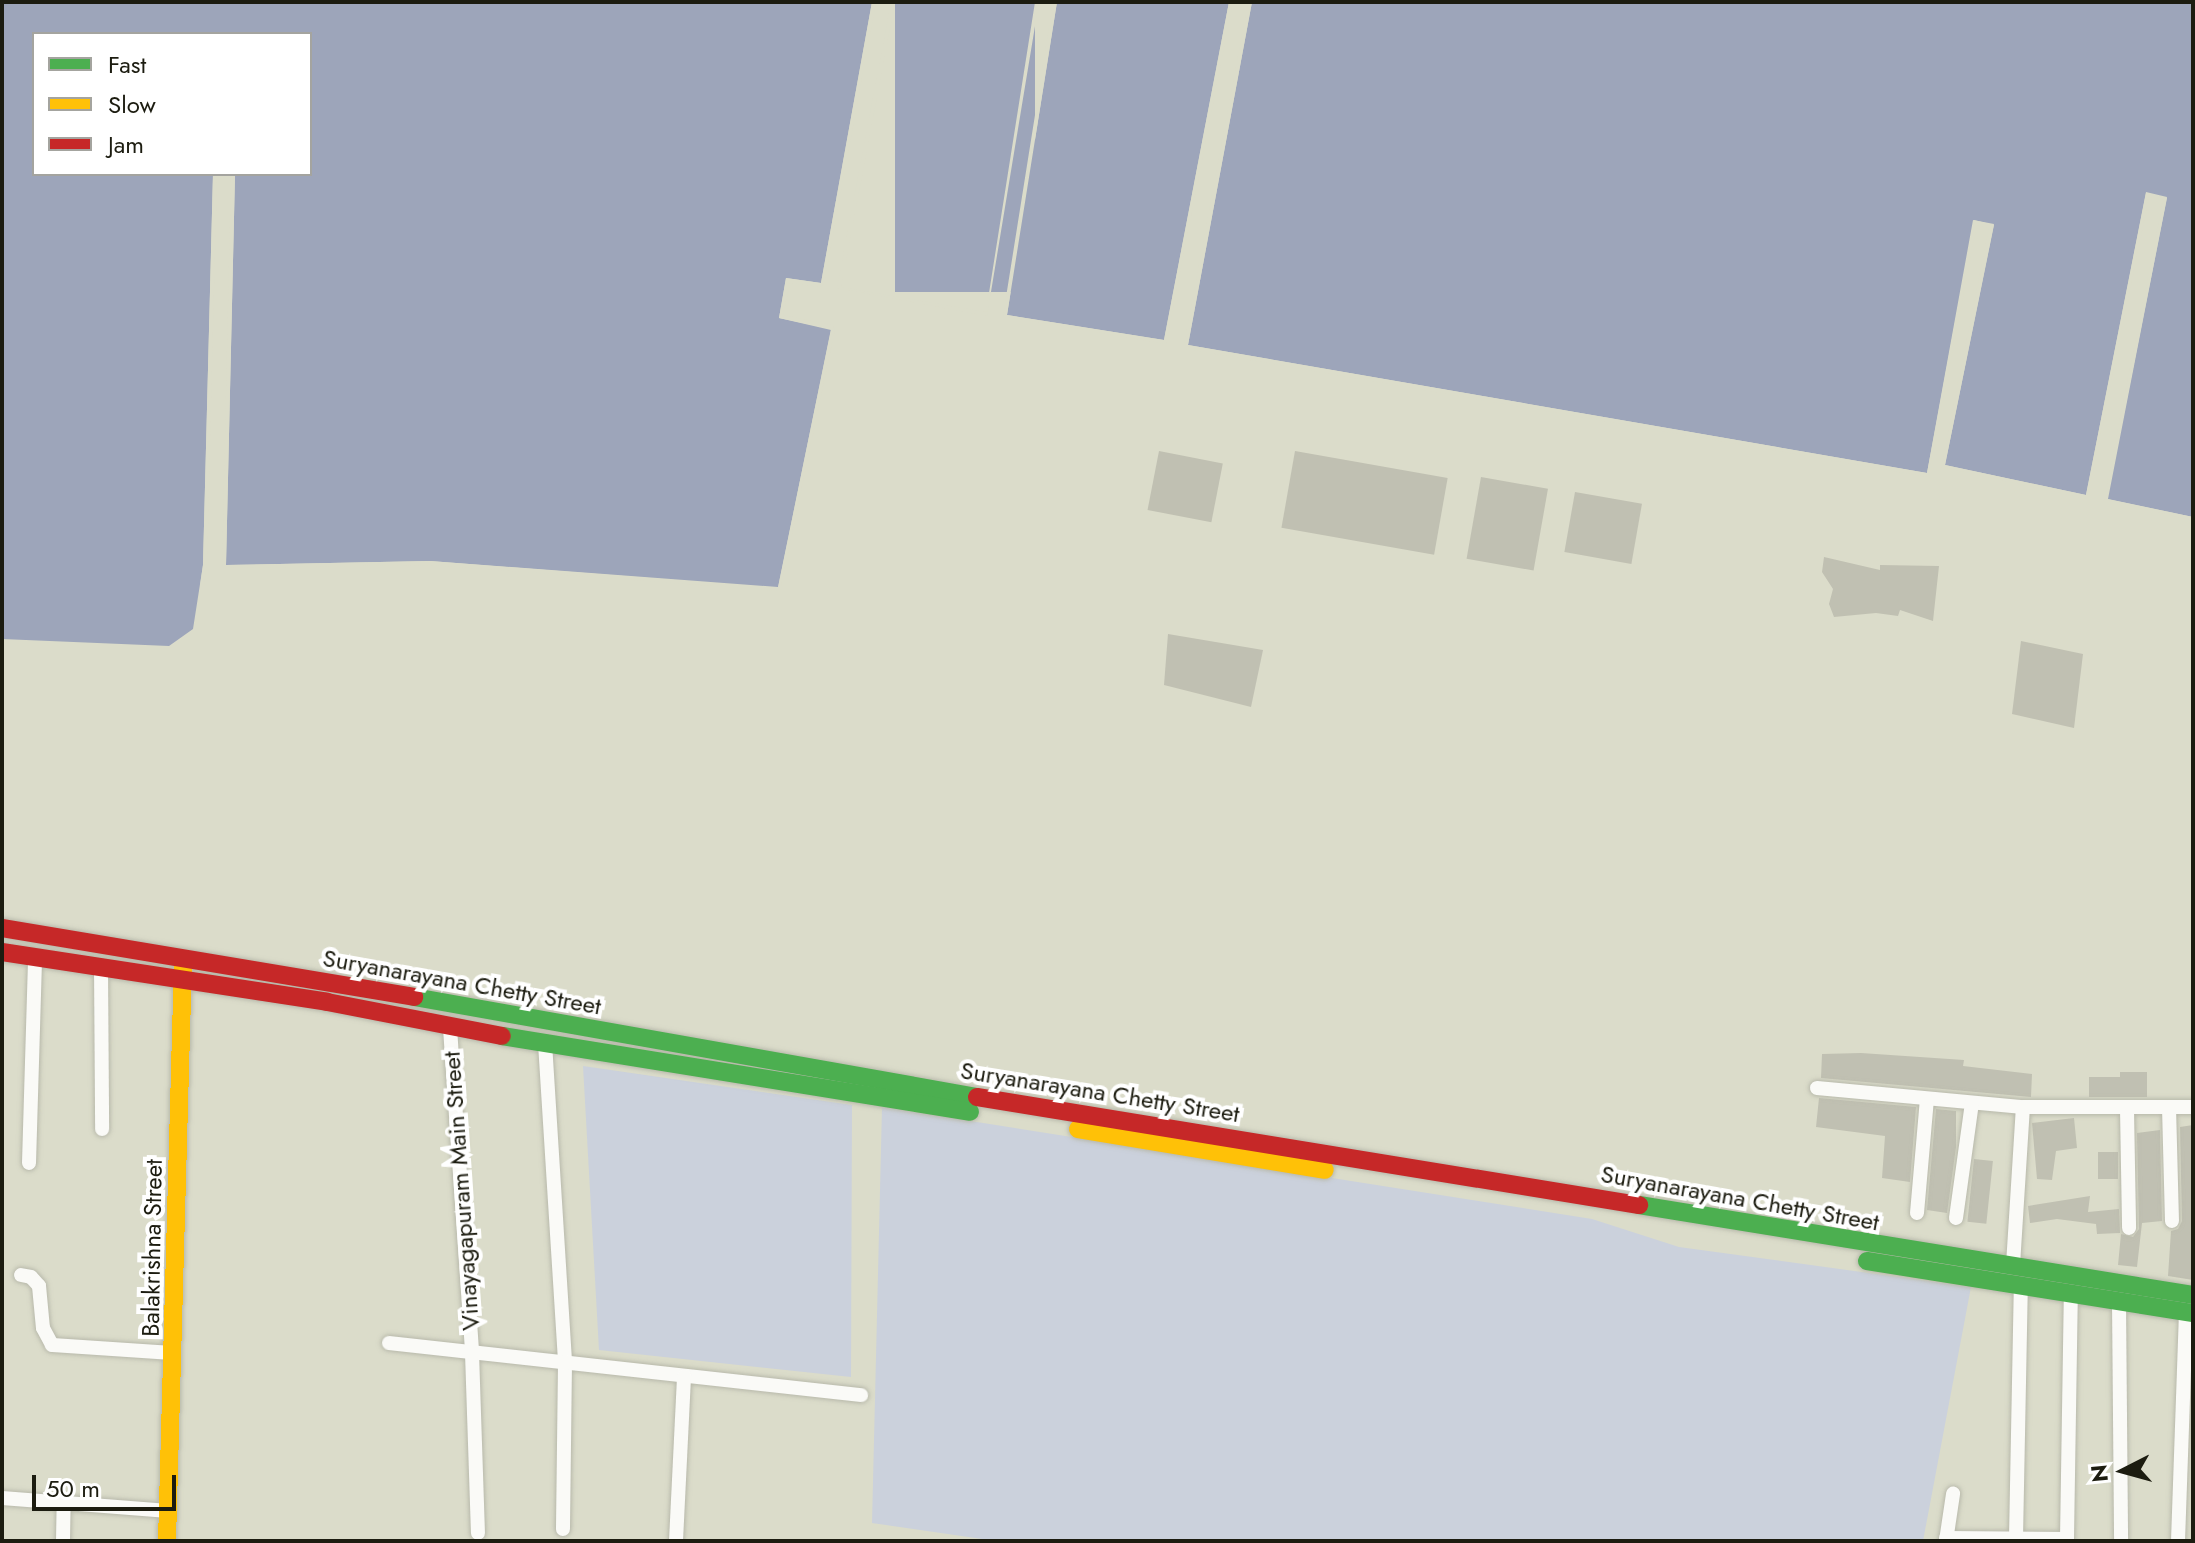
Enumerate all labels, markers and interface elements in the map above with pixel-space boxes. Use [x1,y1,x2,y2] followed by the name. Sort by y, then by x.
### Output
[32,32,312,176] legend
[108,47,146,82] text: Fast
[108,87,156,122] text: Slow
[108,127,144,162] text: Jam
[321,943,603,1021] street label: Suryanarayana Chetty Street
[437,1050,485,1332] street label: Vinayagapuram Main Street
[958,1056,1242,1128] street label: Suryanarayana Chetty Street
[136,1159,168,1337] street label: Balakrishna Street
[1599,1159,1881,1237] street label: Suryanarayana Chetty Street
[2083,1431,2163,1511] north arrow
[36,1459,180,1509] scale bar
[2082,1463,2116,1484] text: N
[46,1471,100,1506] text: 50 m

